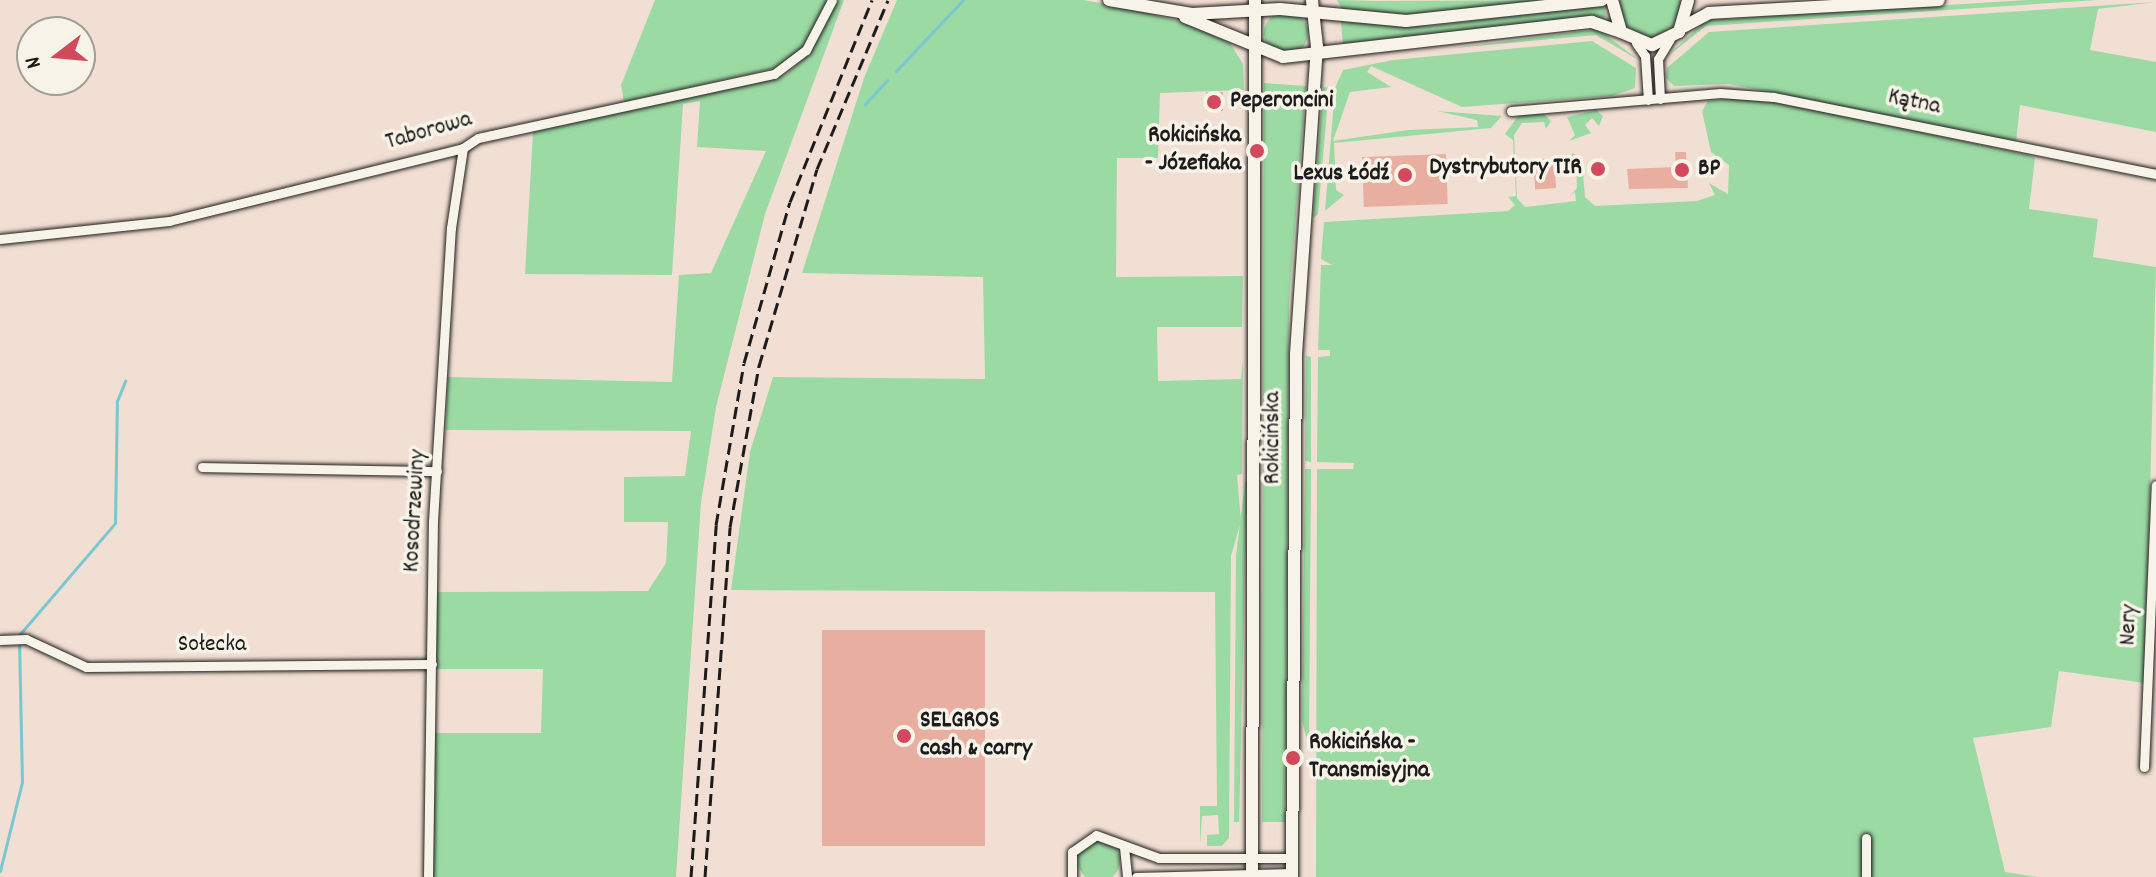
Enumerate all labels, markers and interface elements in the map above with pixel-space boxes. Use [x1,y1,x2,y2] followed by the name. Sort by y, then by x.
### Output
[16,16,96,96] north arrow
[18,53,51,72] text: N
[1885,83,1943,123] street label: Kątna
[1230,88,1333,116] place label: Peperoncini
[1205,93,1223,111] marker: Peperoncini
[383,106,475,158] street label: Taborowa
[1145,123,1241,179] place label: Rokicińska - Józefiaka
[1248,142,1266,160] marker: Rokicińska - Józefiaka
[1429,155,1582,183] place label: Dystrybutory TIR
[1698,156,1720,184] place label: BP
[1589,160,1607,178] marker: Dystrybutory TIR
[1293,161,1389,189] place label: Lexus Łódź
[1673,161,1691,179] marker: BP
[1396,166,1414,184] marker: Lexus Łódź
[1260,392,1288,484] street label: Rokicińska
[398,449,434,573] street label: Kosodrzewiny
[2115,604,2145,646] street label: Nery
[178,632,246,660] street label: Sołecka
[920,708,1032,764] place label: SELGROS cash & carry
[895,727,913,745] marker: SELGROS cash & carry
[1309,730,1429,786] place label: Rokicińska - Transmisyjna
[1284,749,1302,767] marker: Rokicińska - Transmisyjna

